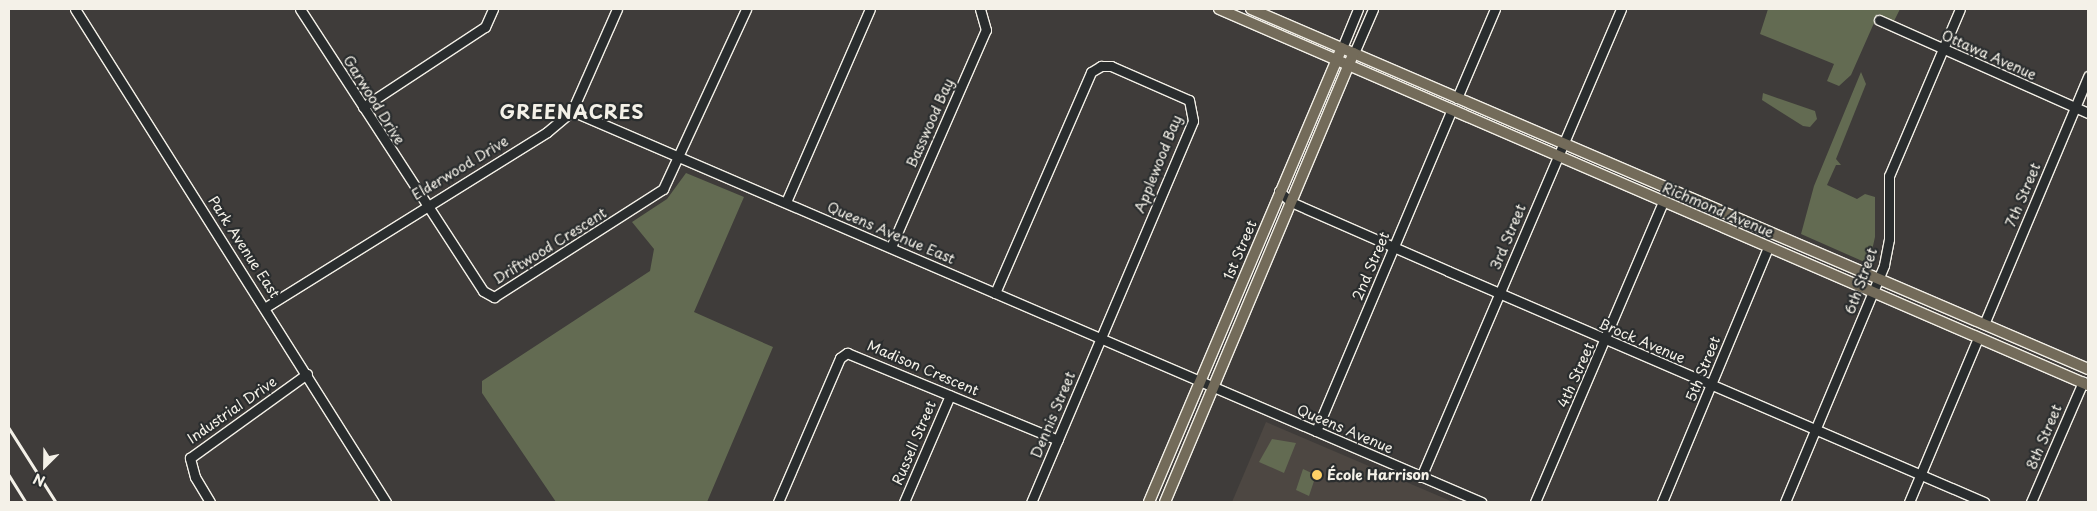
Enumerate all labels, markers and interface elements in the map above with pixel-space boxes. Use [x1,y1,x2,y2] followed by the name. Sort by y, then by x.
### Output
[1939,27,2039,83] street label: Ottawa Avenue
[340,52,408,148] street label: Garwood Drive
[903,76,957,170] street label: Basswood Bay
[499,101,645,123] district label: GREENACRES
[1131,112,1185,216] street label: Applewood Bay
[409,133,511,203] street label: Elderwood Drive
[2002,160,2044,230] street label: 7th Street
[1660,179,1776,241] street label: Richmond Avenue
[205,193,283,301] street label: Park Avenue East
[825,199,957,267] street label: Queens Avenue East
[1487,201,1529,273] street label: 3rd Street
[490,204,610,288] street label: Driftwood Crescent
[1220,217,1260,283] street label: 1st Street
[1349,229,1393,303] street label: 2nd Street
[1841,245,1881,317] street label: 6th Street
[1597,315,1687,367] street label: Brock Avenue
[1682,334,1724,404] street label: 5th Street
[865,337,981,399] street label: Madison Crescent
[1554,340,1598,410] street label: 4th Street
[1027,369,1079,461] street label: Dennis Street
[185,373,279,447] street label: Industrial Drive
[888,397,940,489] street label: Russell Street
[1295,401,1395,457] street label: Queens Avenue
[2023,402,2065,472] street label: 8th Street
[20,441,70,491] north arrow
[1327,467,1431,483] place label: École Harrison
[30,468,48,492] text: N
[1311,469,1323,481] marker: École Harrison

